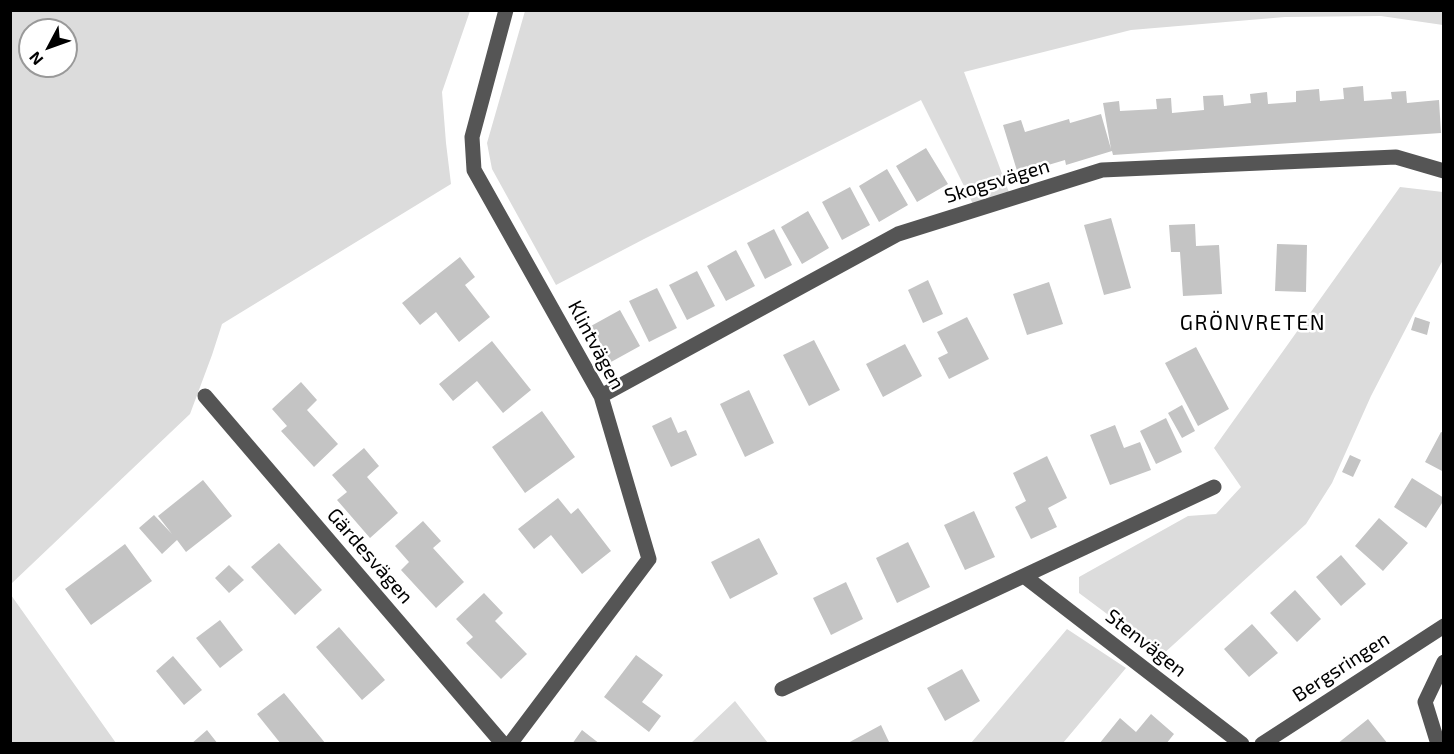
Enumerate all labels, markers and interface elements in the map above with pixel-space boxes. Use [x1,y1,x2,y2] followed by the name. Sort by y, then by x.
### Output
[18,18,78,78] north arrow
[25,48,47,69] text: N
[942,154,1052,208] street label: Skogsvägen
[563,297,629,393] street label: Klintvägen
[1180,310,1326,336] district label: GRÖNVRETEN
[322,503,418,609] street label: Gärdesvägen
[1101,604,1191,682] street label: Stenvägen
[1288,627,1394,707] street label: Bergsringen

